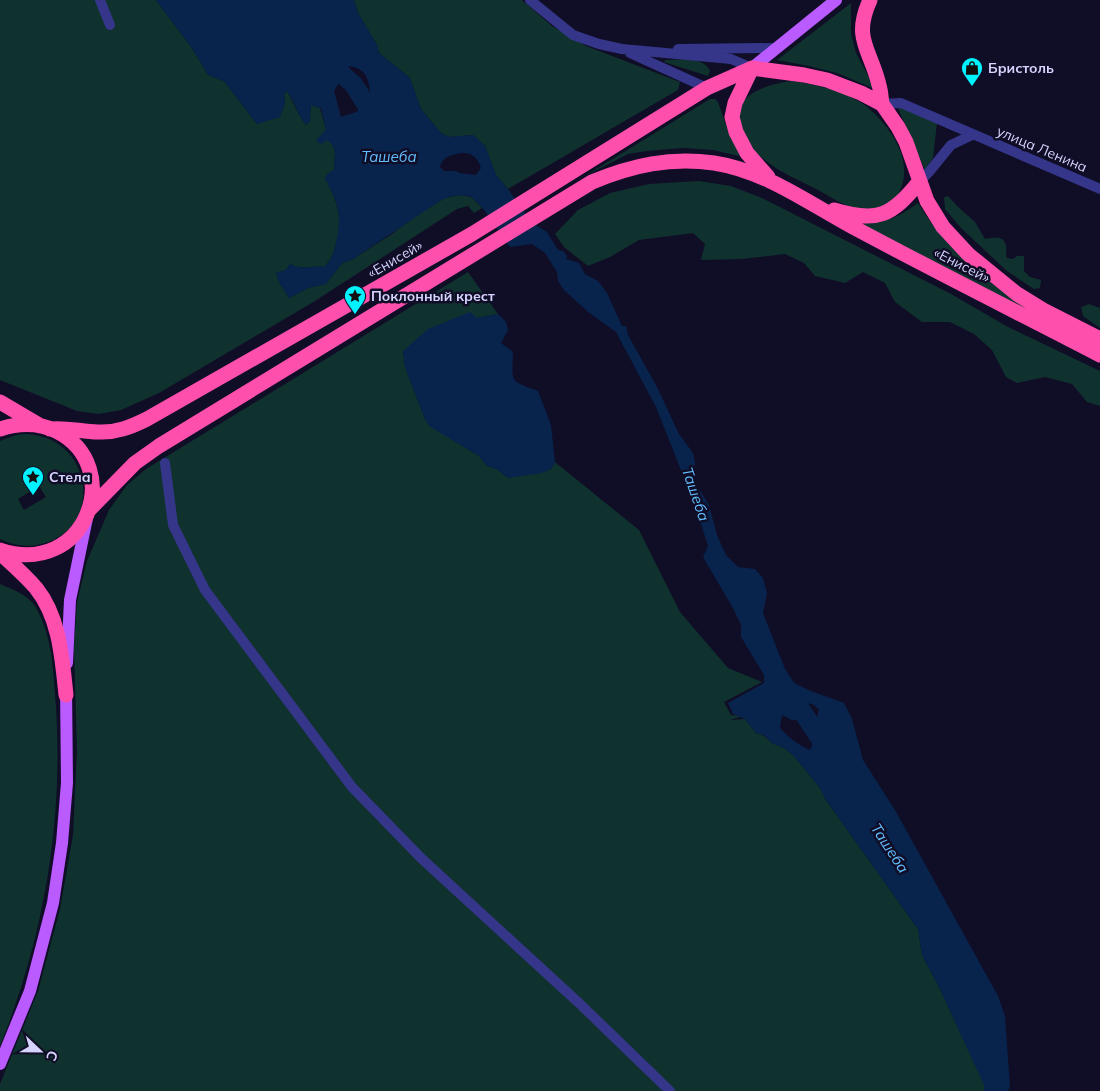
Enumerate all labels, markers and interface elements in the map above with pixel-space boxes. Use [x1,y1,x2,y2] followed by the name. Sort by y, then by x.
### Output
[960,56,984,87] shop icon: Бристоль
[988,59,1054,77] place label: Бристоль
[994,122,1090,176] street label: улица Ленина
[361,147,417,166] water label: Ташеба
[364,236,426,282] street label: «Енисей»
[931,243,993,287] street label: «Енисей»
[343,284,367,315] place icon: Поклонный крест
[371,287,495,305] place label: Поклонный крест
[21,465,45,496] place icon: Стела
[678,465,714,523] water label: Ташеба
[49,468,91,486] place label: Стела
[867,820,913,876] water label: Ташеба
[15,1026,65,1076] north arrow
[42,1048,62,1064] text: С

